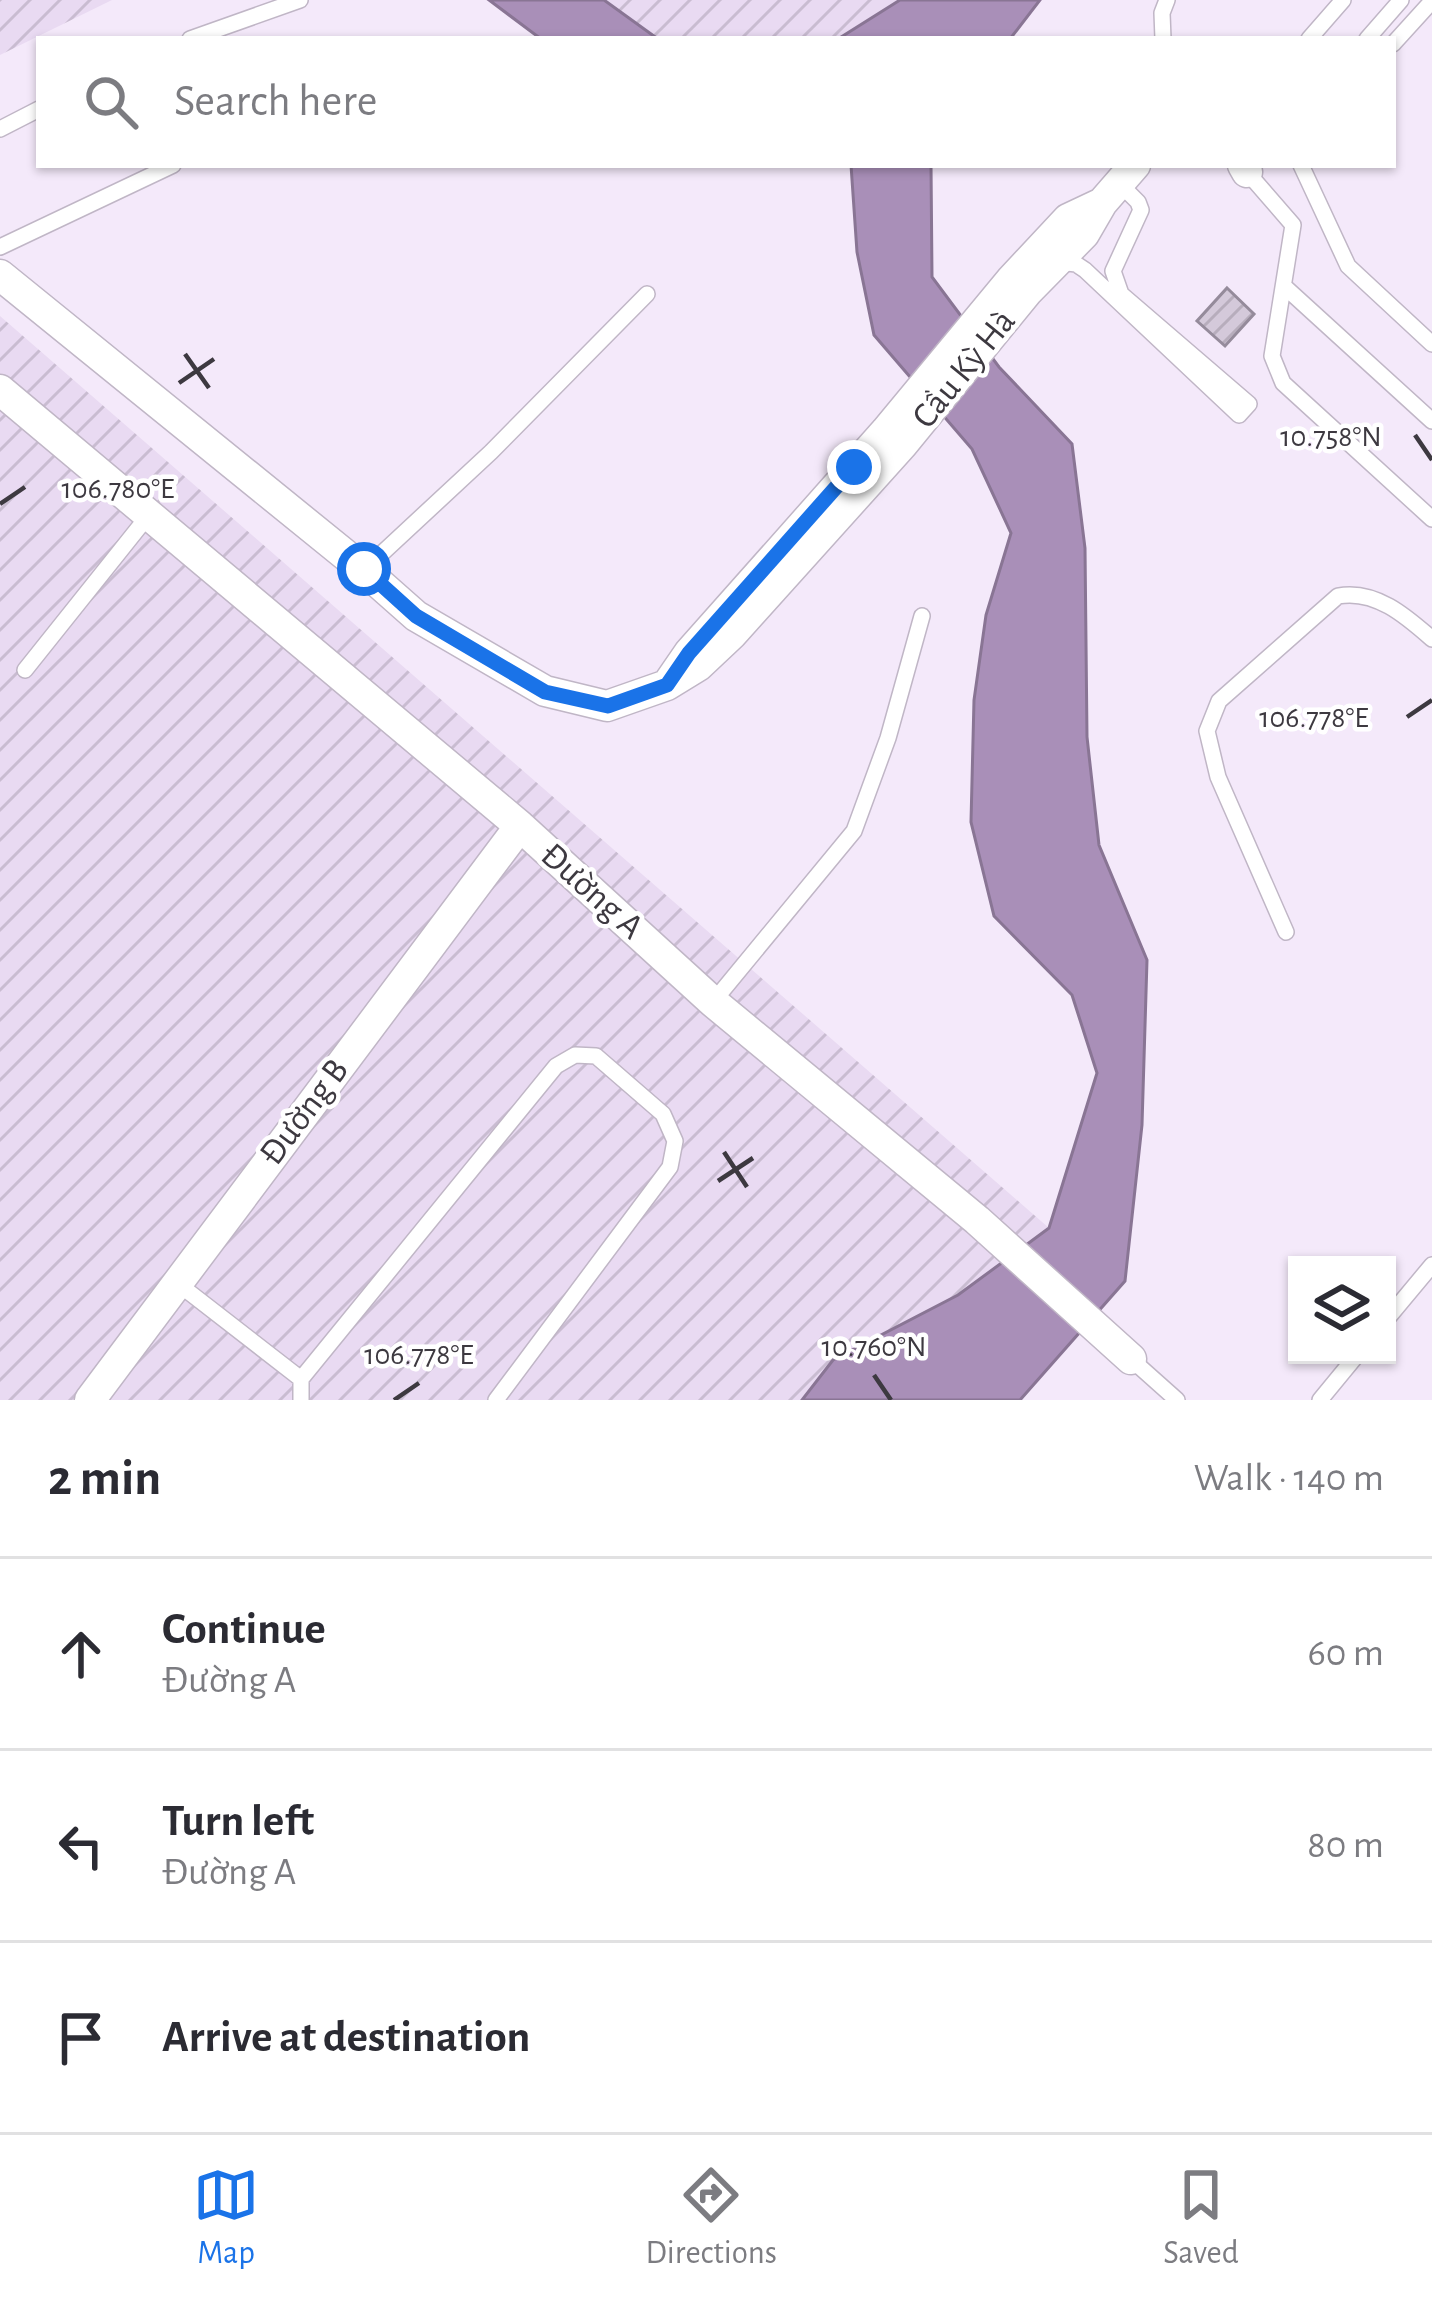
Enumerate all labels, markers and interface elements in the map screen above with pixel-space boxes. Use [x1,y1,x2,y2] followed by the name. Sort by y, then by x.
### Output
[36,36,1396,168] search box
[78,69,144,135] icon: search
[174,79,377,124] text: Search here
[906,303,1022,435] street label: Cầu Kỳ Hà
[1280,422,1382,452] text: 10.758°N
[827,440,881,494] route end
[62,474,174,504] text: 106.780°E
[337,542,391,596] route start
[1259,703,1369,733] text: 106.778°E
[534,836,650,946] street label: Đường A
[253,1052,355,1172] street label: Đường B
[1288,1256,1396,1364] map controls
[1288,1256,1396,1364] button: layers
[822,1332,926,1362] text: 10.760°N
[364,1340,474,1370] text: 106.778°E
[48,1453,161,1504] text: 2 min
[1194,1459,1384,1498] text: Walk · 140 m
[162,1607,326,1652] text: Continue
[48,1621,114,1687] icon: ahead
[1307,1634,1384,1673] text: 60 m
[162,1661,296,1700] text: Đường A
[162,1799,314,1844] text: Turn left
[48,1813,114,1879] icon: left
[1307,1826,1384,1865] text: 80 m
[162,1853,296,1892] text: Đường A
[48,2005,114,2071] icon: arrive
[162,2015,530,2060] text: Arrive at destination
[193,2162,259,2274] tab: Map
[645,2162,777,2274] tab: Directions
[1163,2162,1239,2274] tab: Saved

